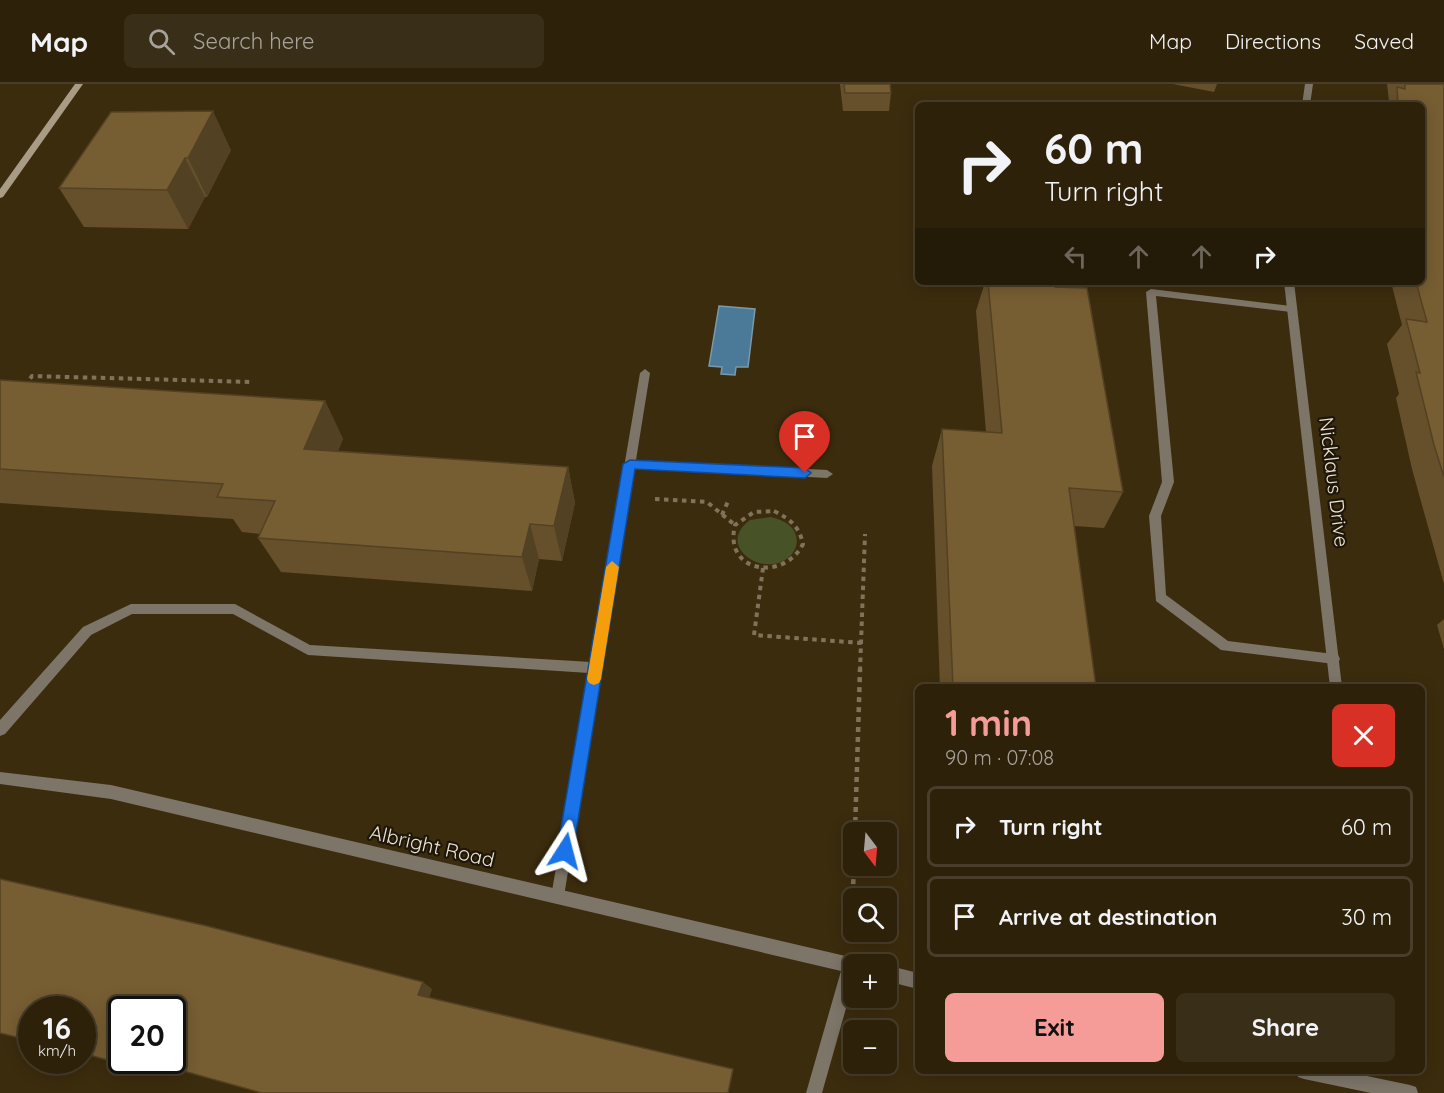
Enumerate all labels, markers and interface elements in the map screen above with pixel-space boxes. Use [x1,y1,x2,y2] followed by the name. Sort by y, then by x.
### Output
[124,14,544,68] search box
[30,24,88,59] text: Map
[145,25,178,58] icon: search
[193,27,315,55] text: Search here
[1149,28,1192,54] text: Map
[1225,28,1321,54] text: Directions
[1354,28,1414,54] text: Saved
[1044,122,1144,175] text: 60 m
[945,126,1023,204] icon: right
[1044,174,1163,208] text: Turn right
[1059,240,1092,273] icon: left
[1122,240,1155,273] icon: ahead
[1185,240,1218,273] icon: ahead
[1248,240,1281,273] icon: right
[779,411,830,473] pin
[1314,416,1355,548] street label: Nicklaus Drive
[788,420,821,453] icon: arrive
[945,700,1032,745] text: 1 min
[1332,704,1395,767] button: close
[945,745,1054,770] text: 90 m · 07:08
[948,810,981,843] icon: right
[999,813,1103,841] text: Turn right
[1341,813,1392,841] text: 60 m
[367,819,497,872] street label: Albright Road
[533,819,597,883] position arrow
[843,822,897,876] north arrow
[843,822,897,1074] map controls
[843,888,897,942] button: search
[948,900,981,933] icon: arrive
[999,903,1217,931] text: Arrive at destination
[1341,903,1392,931] text: 30 m
[843,954,897,1008] button: +
[945,993,1164,1062] button: Exit
[1176,993,1395,1062] button: Share
[108,996,186,1074] speed limit sign: 20
[43,1009,71,1047] text: 16
[843,1020,897,1074] button: −
[38,1041,76,1060] text: km/h

